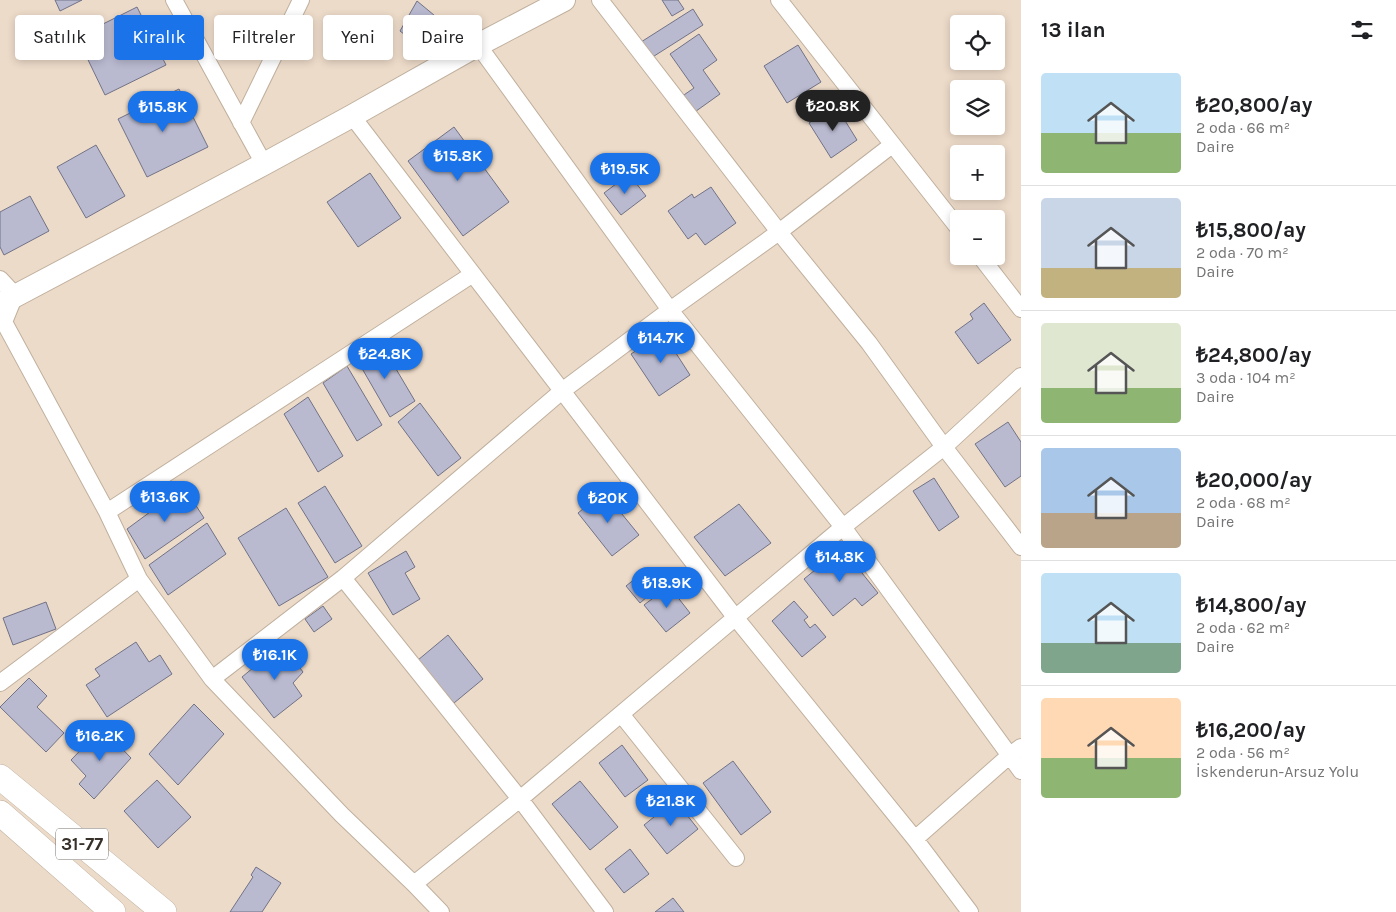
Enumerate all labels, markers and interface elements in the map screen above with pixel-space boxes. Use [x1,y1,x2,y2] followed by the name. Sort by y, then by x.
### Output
[15,15,104,60] chip: Satılık
[114,15,204,60] chip: Kiralık
[214,15,313,60] chip: Filtreler
[323,15,393,60] chip: Yeni
[403,15,482,60] chip: Daire
[950,15,1005,265] map controls
[950,15,1005,70] button: locate
[1348,16,1376,44] icon: filters
[1041,18,1106,42] text: 13 ilan
[950,80,1005,135] button: layers
[122,90,204,133] pin: ₺15.8K
[792,90,874,132] pin: ₺20.8K
[1081,93,1141,153] icon: home
[1196,93,1312,117] text: ₺20,800/ay
[806,96,860,115] text: ₺20.8K
[139,97,187,116] text: ₺15.8K
[1196,118,1290,137] text: 2 oda · 66 m²
[1196,137,1234,156] text: Daire
[417,140,499,182] pin: ₺15.8K
[950,145,1005,200] button: +
[434,146,482,165] text: ₺15.8K
[584,152,666,195] pin: ₺19.5K
[601,159,649,178] text: ₺19.5K
[950,210,1005,265] button: −
[1081,218,1141,278] icon: home
[1196,218,1306,242] text: ₺15,800/ay
[1196,243,1289,262] text: 2 oda · 70 m²
[1196,262,1234,281] text: Daire
[620,322,702,364] pin: ₺14.7K
[638,328,684,347] text: ₺14.7K
[344,338,426,380] pin: ₺24.8K
[1081,343,1141,403] icon: home
[1196,343,1311,367] text: ₺24,800/ay
[359,344,411,363] text: ₺24.8K
[1196,368,1296,387] text: 3 oda · 104 m²
[1196,387,1234,406] text: Daire
[1081,468,1141,528] icon: home
[1196,468,1312,492] text: ₺20,000/ay
[124,480,206,523] pin: ₺13.6K
[578,482,638,524] pin: ₺20K
[141,487,189,506] text: ₺13.6K
[588,488,628,507] text: ₺20K
[1196,493,1291,512] text: 2 oda · 68 m²
[1196,512,1234,531] text: Daire
[799,540,881,583] pin: ₺14.8K
[816,547,864,566] text: ₺14.8K
[626,566,708,609] pin: ₺18.9K
[643,573,691,592] text: ₺18.9K
[1081,593,1141,653] icon: home
[1196,593,1306,617] text: ₺14,800/ay
[1196,618,1290,637] text: 2 oda · 62 m²
[1196,637,1234,656] text: Daire
[234,638,316,681] pin: ₺16.1K
[253,645,297,664] text: ₺16.1K
[1081,718,1141,778] icon: home
[1196,718,1306,742] text: ₺16,200/ay
[59,720,141,762] pin: ₺16.2K
[76,726,124,745] text: ₺16.2K
[1196,743,1290,762] text: 2 oda · 56 m²
[1196,762,1359,781] text: İskenderun-Arsuz Yolu
[630,784,712,827] pin: ₺21.8K
[647,791,695,810] text: ₺21.8K
[56,829,108,860] road number: 31-77

